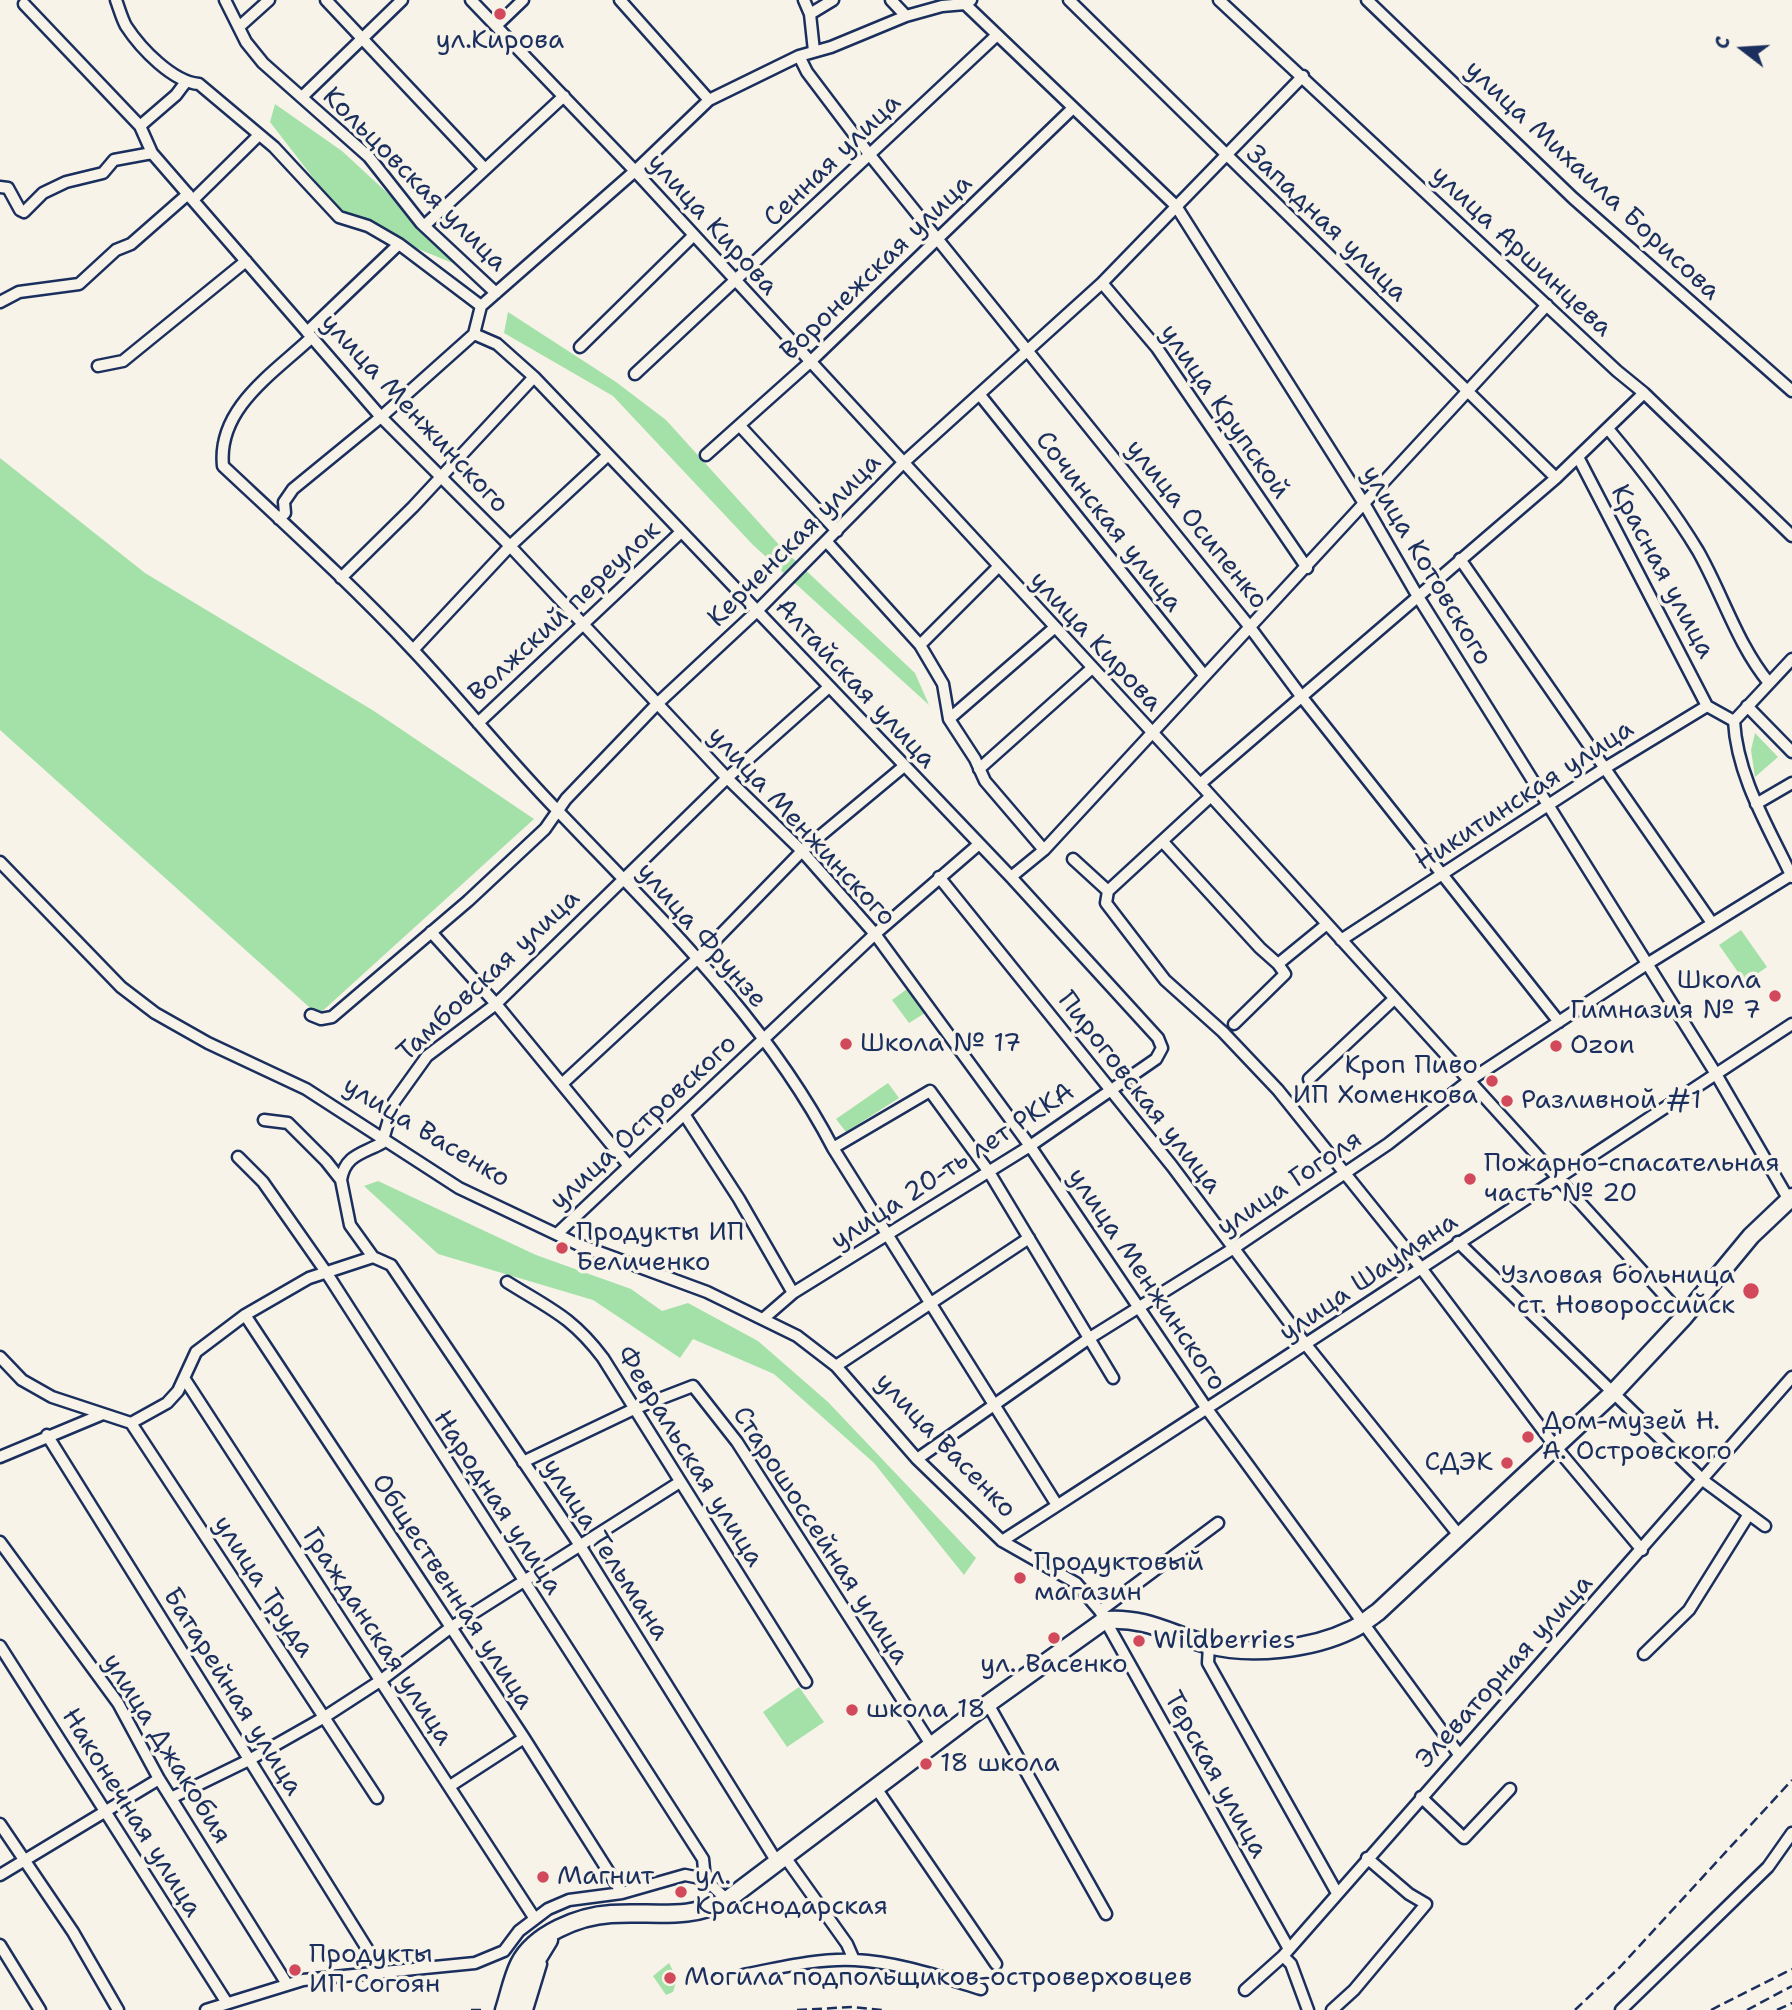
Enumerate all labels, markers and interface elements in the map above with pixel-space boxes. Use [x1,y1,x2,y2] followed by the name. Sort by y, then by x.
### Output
[492,6,508,22] marker: ул.Кирова
[1708,14,1778,84] north arrow
[436,25,564,57] place label: ул.Кирова
[1709,33,1736,52] text: С
[1458,54,1726,308] street label: улица Михаила Борисова
[315,81,513,279] street label: Кольцовская улица
[758,88,908,234] street label: Сенная улица
[1239,139,1413,309] street label: Западная улица
[640,148,784,302] street label: улица Кирова
[1424,160,1618,344] street label: улица Аршинцева
[775,169,979,367] street label: Воронежская улица
[313,308,515,520] street label: улица Менжинского
[1152,319,1296,505] street label: улица Крупской
[1028,425,1188,619] street label: Сочинская улица
[1118,434,1274,616] street label: улица Осипенко
[702,448,888,634] street label: Керченская улица
[1354,460,1498,672] street label: улица Котовского
[1603,480,1721,664] street label: Красная улица
[463,515,667,709] street label: Волжский переулок
[1022,565,1168,719] street label: улица Кирова
[768,592,942,776] street label: Алтайская улица
[1410,714,1640,878] street label: Никитинская улица
[700,721,902,933] street label: улица Менжинского
[629,857,773,1015] street label: улица Фрунзе
[391,883,587,1069] street label: Тамбовская улица
[1570,965,1761,1026] place label: Школа Гимназия № 7
[1050,986,1228,1200] street label: Пироговская улица
[1767,988,1783,1004] marker: Школа Гимназия № 7
[860,1028,1021,1060] place label: Школа № 17
[544,1029,744,1217] street label: улица Островского
[1570,1030,1635,1062] place label: Ozon
[838,1036,854,1052] marker: Школа № 17
[1548,1038,1564,1054] marker: Ozon
[1293,1050,1478,1112] place label: Кроп Пиво ИП Хоменкова
[337,1071,515,1195] street label: улица Васенко
[1484,1073,1500,1089] marker: Кроп Пиво ИП Хоменкова
[826,1077,1080,1257] street label: улица 20-ть лет РККА
[1521,1085,1701,1117] place label: Разливной #1
[1499,1093,1515,1109] marker: Разливной #1
[1212,1124,1368,1244] street label: улица Гоголя
[1484,1148,1780,1210] place label: Пожарно-спасательная часть № 20
[1060,1163,1232,1397] street label: улица Менжинского
[1462,1171,1478,1187] marker: Пожарно-спасательная часть № 20
[1274,1207,1464,1349] street label: улица Шаумяна
[576,1217,744,1278] place label: Продукты ИП Беличенко
[554,1240,570,1256] marker: Продукты ИП Беличенко
[1500,1260,1735,1322] place label: Узловая больница ст. Новороссийск
[1741,1281,1761,1301] marker: Узловая больница ст. Новороссийск
[608,1341,770,1573] street label: Февральская улица
[868,1367,1022,1525] street label: улица Васенко
[725,1401,915,1671] street label: Старошоссейная улица
[426,1405,568,1601] street label: Народная улица
[1542,1406,1732,1468] place label: Дом-музей Н. А. Островского
[1520,1429,1536,1445] marker: Дом-музей Н. А. Островского
[1424,1447,1493,1479] place label: СДЭК
[535,1453,675,1647] street label: улица Тельмана
[1499,1455,1515,1471] marker: СДЭК
[364,1468,540,1716] street label: Общественная улица
[206,1510,320,1664] street label: улица Труда
[295,1522,459,1752] street label: Гражданская улица
[1034,1547,1204,1608] place label: Продуктовый магазин
[1410,1569,1600,1775] street label: Элеваторная улица
[1012,1570,1028,1586] marker: Продуктовый магазин
[155,1582,309,1802] street label: Батарейная улица
[1153,1625,1296,1657] place label: Wildberries
[1046,1630,1062,1646] marker: ул. Васенко
[1131,1633,1147,1649] marker: Wildberries
[95,1648,237,1850] street label: улица Джакобия
[980,1649,1128,1681] place label: ул. Васенко
[1156,1686,1274,1864] street label: Терская улица
[866,1694,986,1726] place label: школа 18
[844,1702,860,1718] marker: школа 18
[54,1703,208,1923] street label: Наконечная улица
[940,1748,1060,1780] place label: 18 школа
[918,1756,934,1772] marker: 18 школа
[557,1861,654,1893] place label: Магнит
[695,1861,888,1923] place label: ул. Краснодарская
[535,1869,551,1885] marker: Магнит
[673,1884,689,1900] marker: ул. Краснодарская
[309,1939,440,2000] place label: Продукты ИП Согоян
[287,1962,303,1978] marker: Продукты ИП Согоян
[684,1962,1192,1994] place label: Могила подпольщиков-островерховцев
[662,1970,678,1986] marker: Могила подпольщиков-островерховцев

